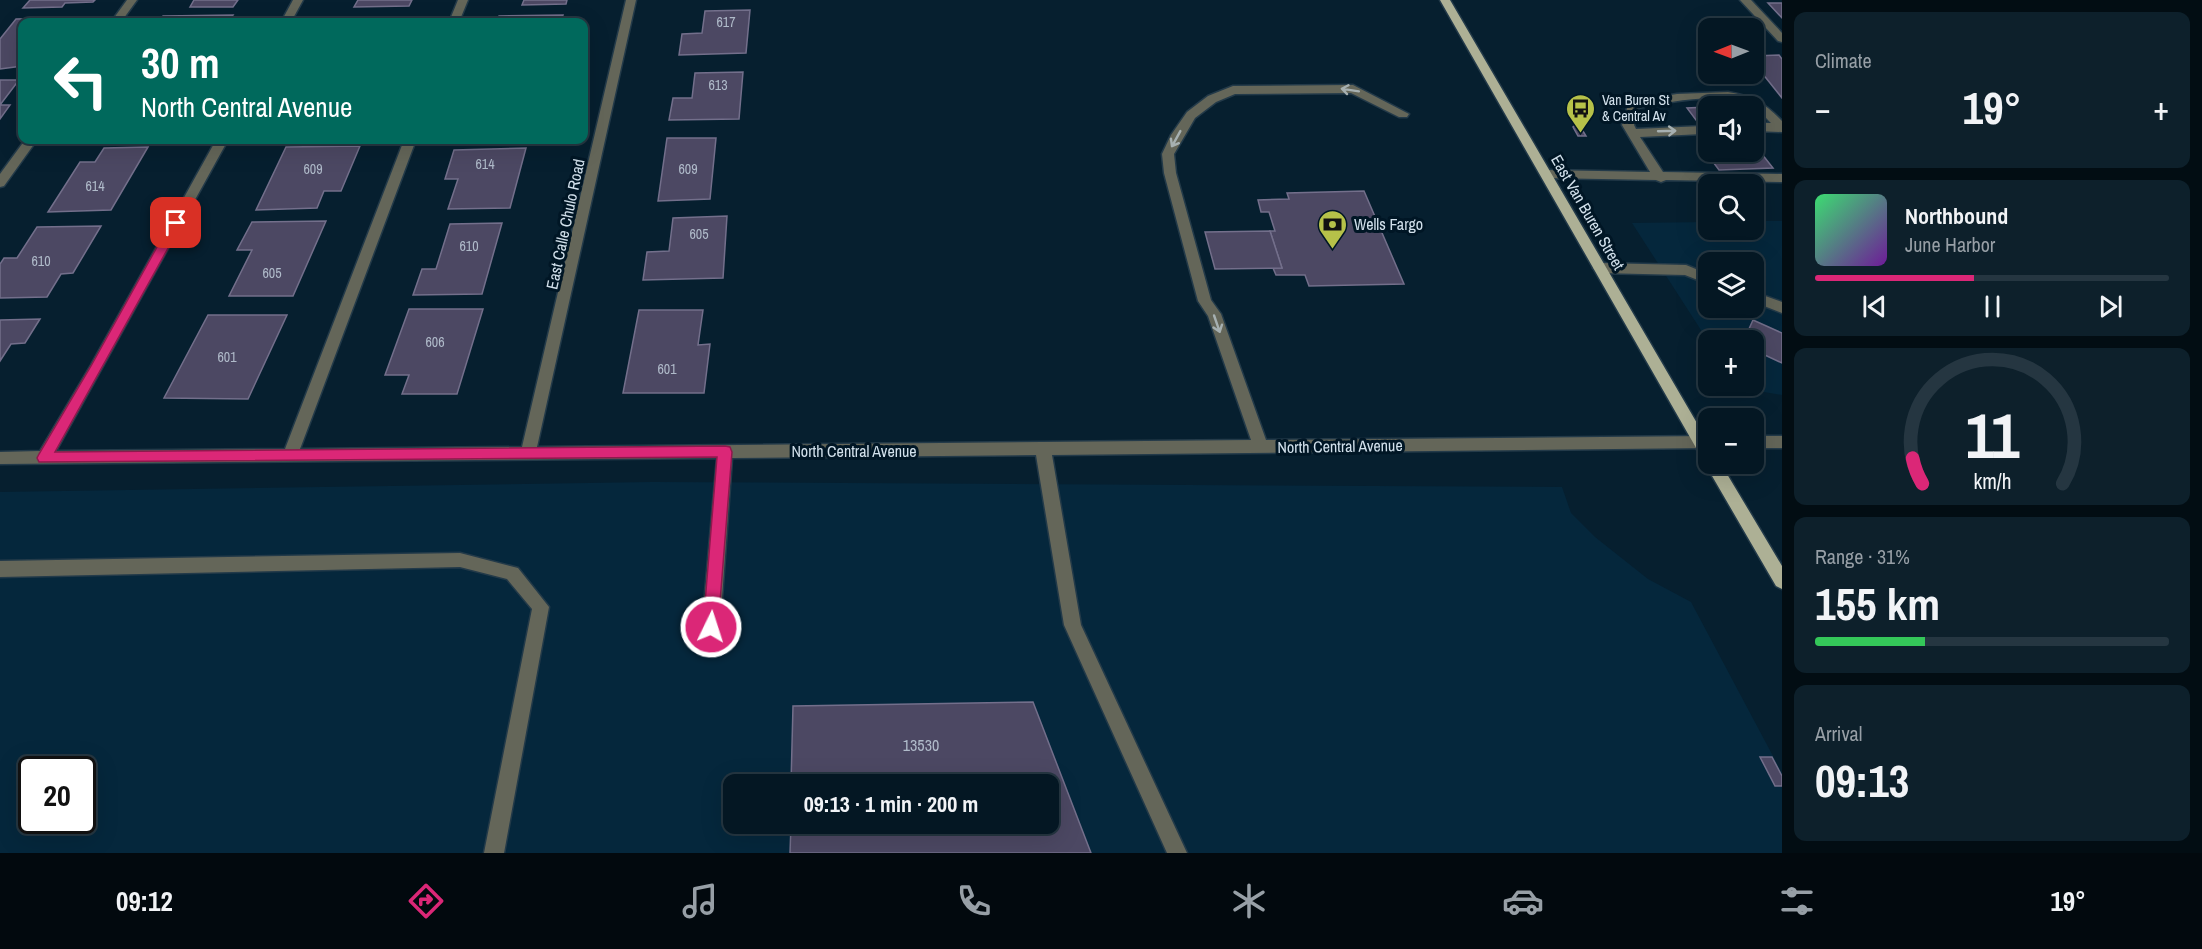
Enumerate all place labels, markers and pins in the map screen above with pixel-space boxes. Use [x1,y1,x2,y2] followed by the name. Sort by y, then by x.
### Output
[1602,91,1669,125] place label: Van Buren St & Central Av
[1565,92,1597,134] bus stop icon: Van Buren St & Central Av
[150,197,201,248] pin
[1317,208,1349,250] bank icon: Wells Fargo
[1354,213,1423,235] place label: Wells Fargo

